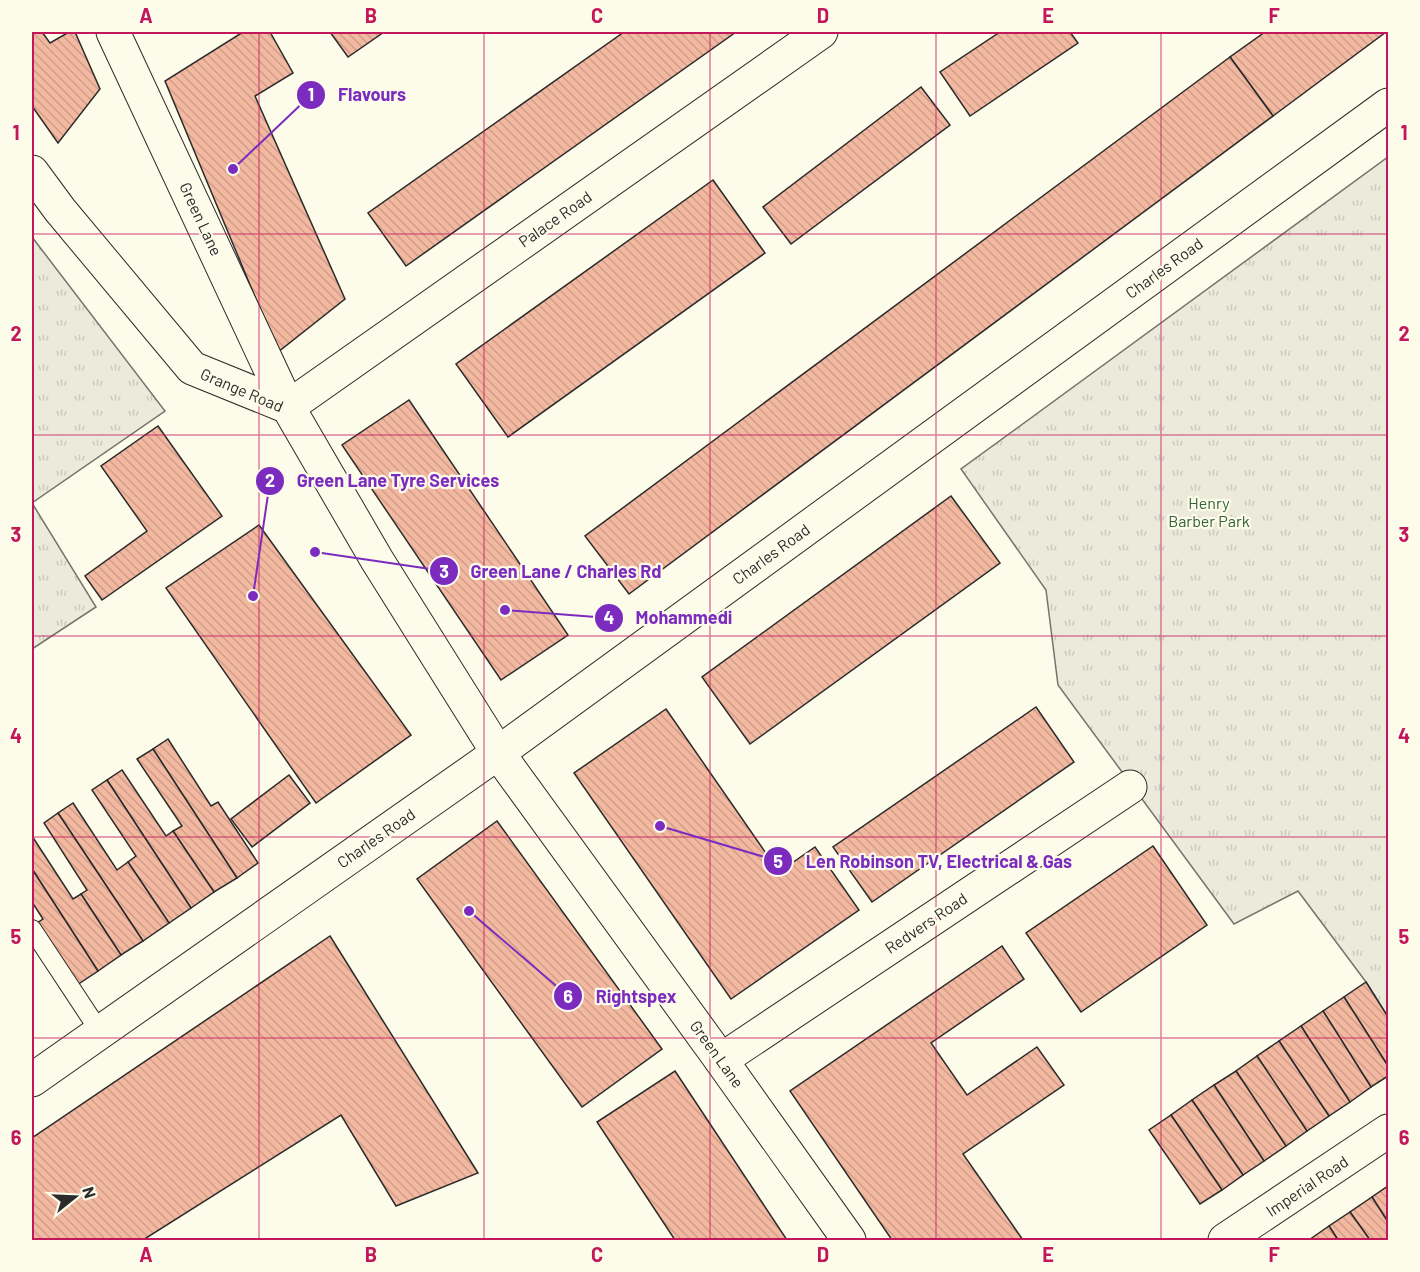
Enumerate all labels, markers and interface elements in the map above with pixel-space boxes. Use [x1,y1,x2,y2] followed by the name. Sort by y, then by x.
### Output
[139,3,153,27] text: A
[365,3,377,27] text: B
[591,3,603,27] text: C
[817,3,829,27] text: D
[1042,3,1054,27] text: E
[1268,3,1280,27] text: F
[296,77,418,113] callout: Flavours
[308,83,314,105] text: 1
[338,83,406,105] text: Flavours
[12,120,20,144] text: 1
[1400,120,1408,144] text: 1
[176,179,227,258] street label: Green Lane
[515,186,595,251] street label: Palace Road
[1121,233,1206,302] street label: Charles Road
[10,321,22,345] text: 2
[1398,321,1410,345] text: 2
[198,364,286,415] street label: Grange Road
[255,463,511,499] callout: Green Lane Tyre Services
[265,469,275,491] text: 2
[297,469,499,491] text: Green Lane Tyre Services
[1168,493,1250,530] park label: Henry Barber Park
[728,519,813,588] street label: Charles Road
[11,522,21,546] text: 3
[1399,522,1409,546] text: 3
[429,553,673,589] callout: Green Lane / Charles Rd
[439,560,449,582] text: 3
[471,560,661,582] text: Green Lane / Charles Rd
[594,600,745,636] callout: Mohammedi
[604,606,615,628] text: 4
[636,606,732,628] text: Mohammedi
[10,723,22,747] text: 4
[1398,723,1410,747] text: 4
[333,804,418,871] street label: Charles Road
[763,843,1084,879] callout: Len Robinson TV, Electrical & Gas
[773,850,783,872] text: 5
[806,850,1072,872] text: Len Robinson TV, Electrical & Gas
[881,888,970,957] street label: Redvers Road
[11,924,22,948] text: 5
[1399,924,1410,948] text: 5
[553,978,688,1014] callout: Rightspex
[563,985,573,1007] text: 6
[596,985,677,1007] text: Rightspex
[687,1016,748,1091] street label: Green Lane
[11,1125,22,1149] text: 6
[1399,1125,1410,1149] text: 6
[1262,1151,1351,1220] street label: Imperial Road
[45,1167,105,1227] north arrow
[79,1184,100,1200] text: N
[139,1242,153,1266] text: A
[365,1242,377,1266] text: B
[591,1242,603,1266] text: C
[817,1242,829,1266] text: D
[1042,1242,1054,1266] text: E
[1268,1242,1280,1266] text: F

